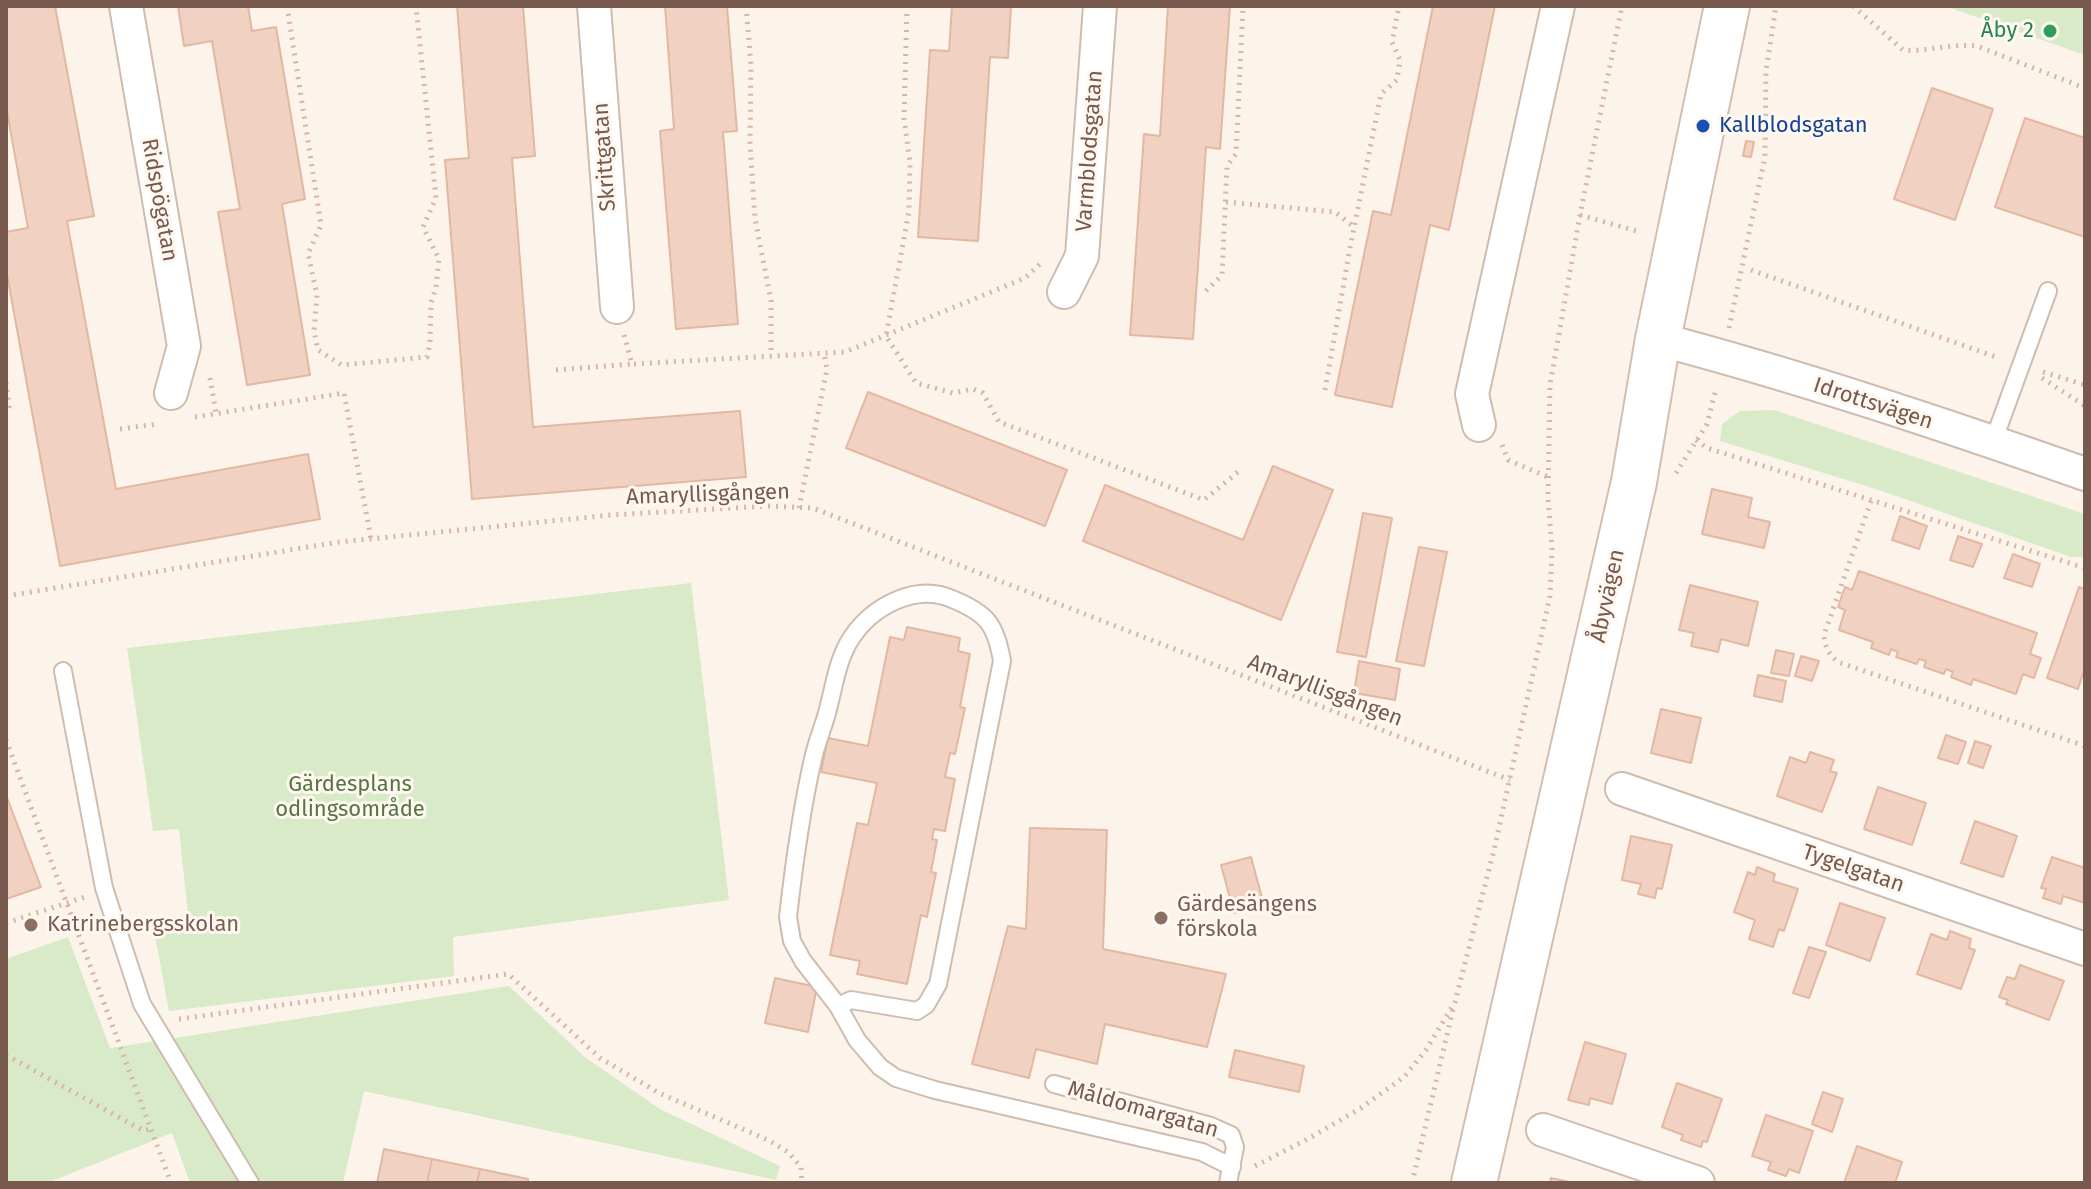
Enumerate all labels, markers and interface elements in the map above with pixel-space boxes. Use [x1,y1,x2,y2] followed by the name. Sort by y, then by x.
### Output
[1981,18,2034,44] place label: Åby 2
[2041,22,2059,40] marker: Åby 2
[1071,69,1109,233] street label: Varmblodsgatan
[588,102,622,212] street label: Skrittgatan
[1719,113,1868,139] place label: Kallblodsgatan
[1694,117,1712,135] marker: Kallblodsgatan
[135,136,183,264] street label: Ridspögatan
[1810,372,1936,436] street label: Idrottsvägen
[626,479,790,511] street label: Amaryllisgången
[1585,547,1631,645] street label: Åbyvägen
[1244,649,1406,733] street label: Amaryllisgången
[275,772,425,824] park label: Gärdesplans odlingsområde
[1798,839,1908,899] street label: Tygelgatan
[1177,892,1317,944] place label: Gärdesängens förskola
[1152,909,1170,927] marker: Gärdesängens förskola
[47,912,239,938] place label: Katrinebergsskolan
[22,916,40,934] marker: Katrinebergsskolan
[1064,1076,1222,1144] street label: Måldomargatan

